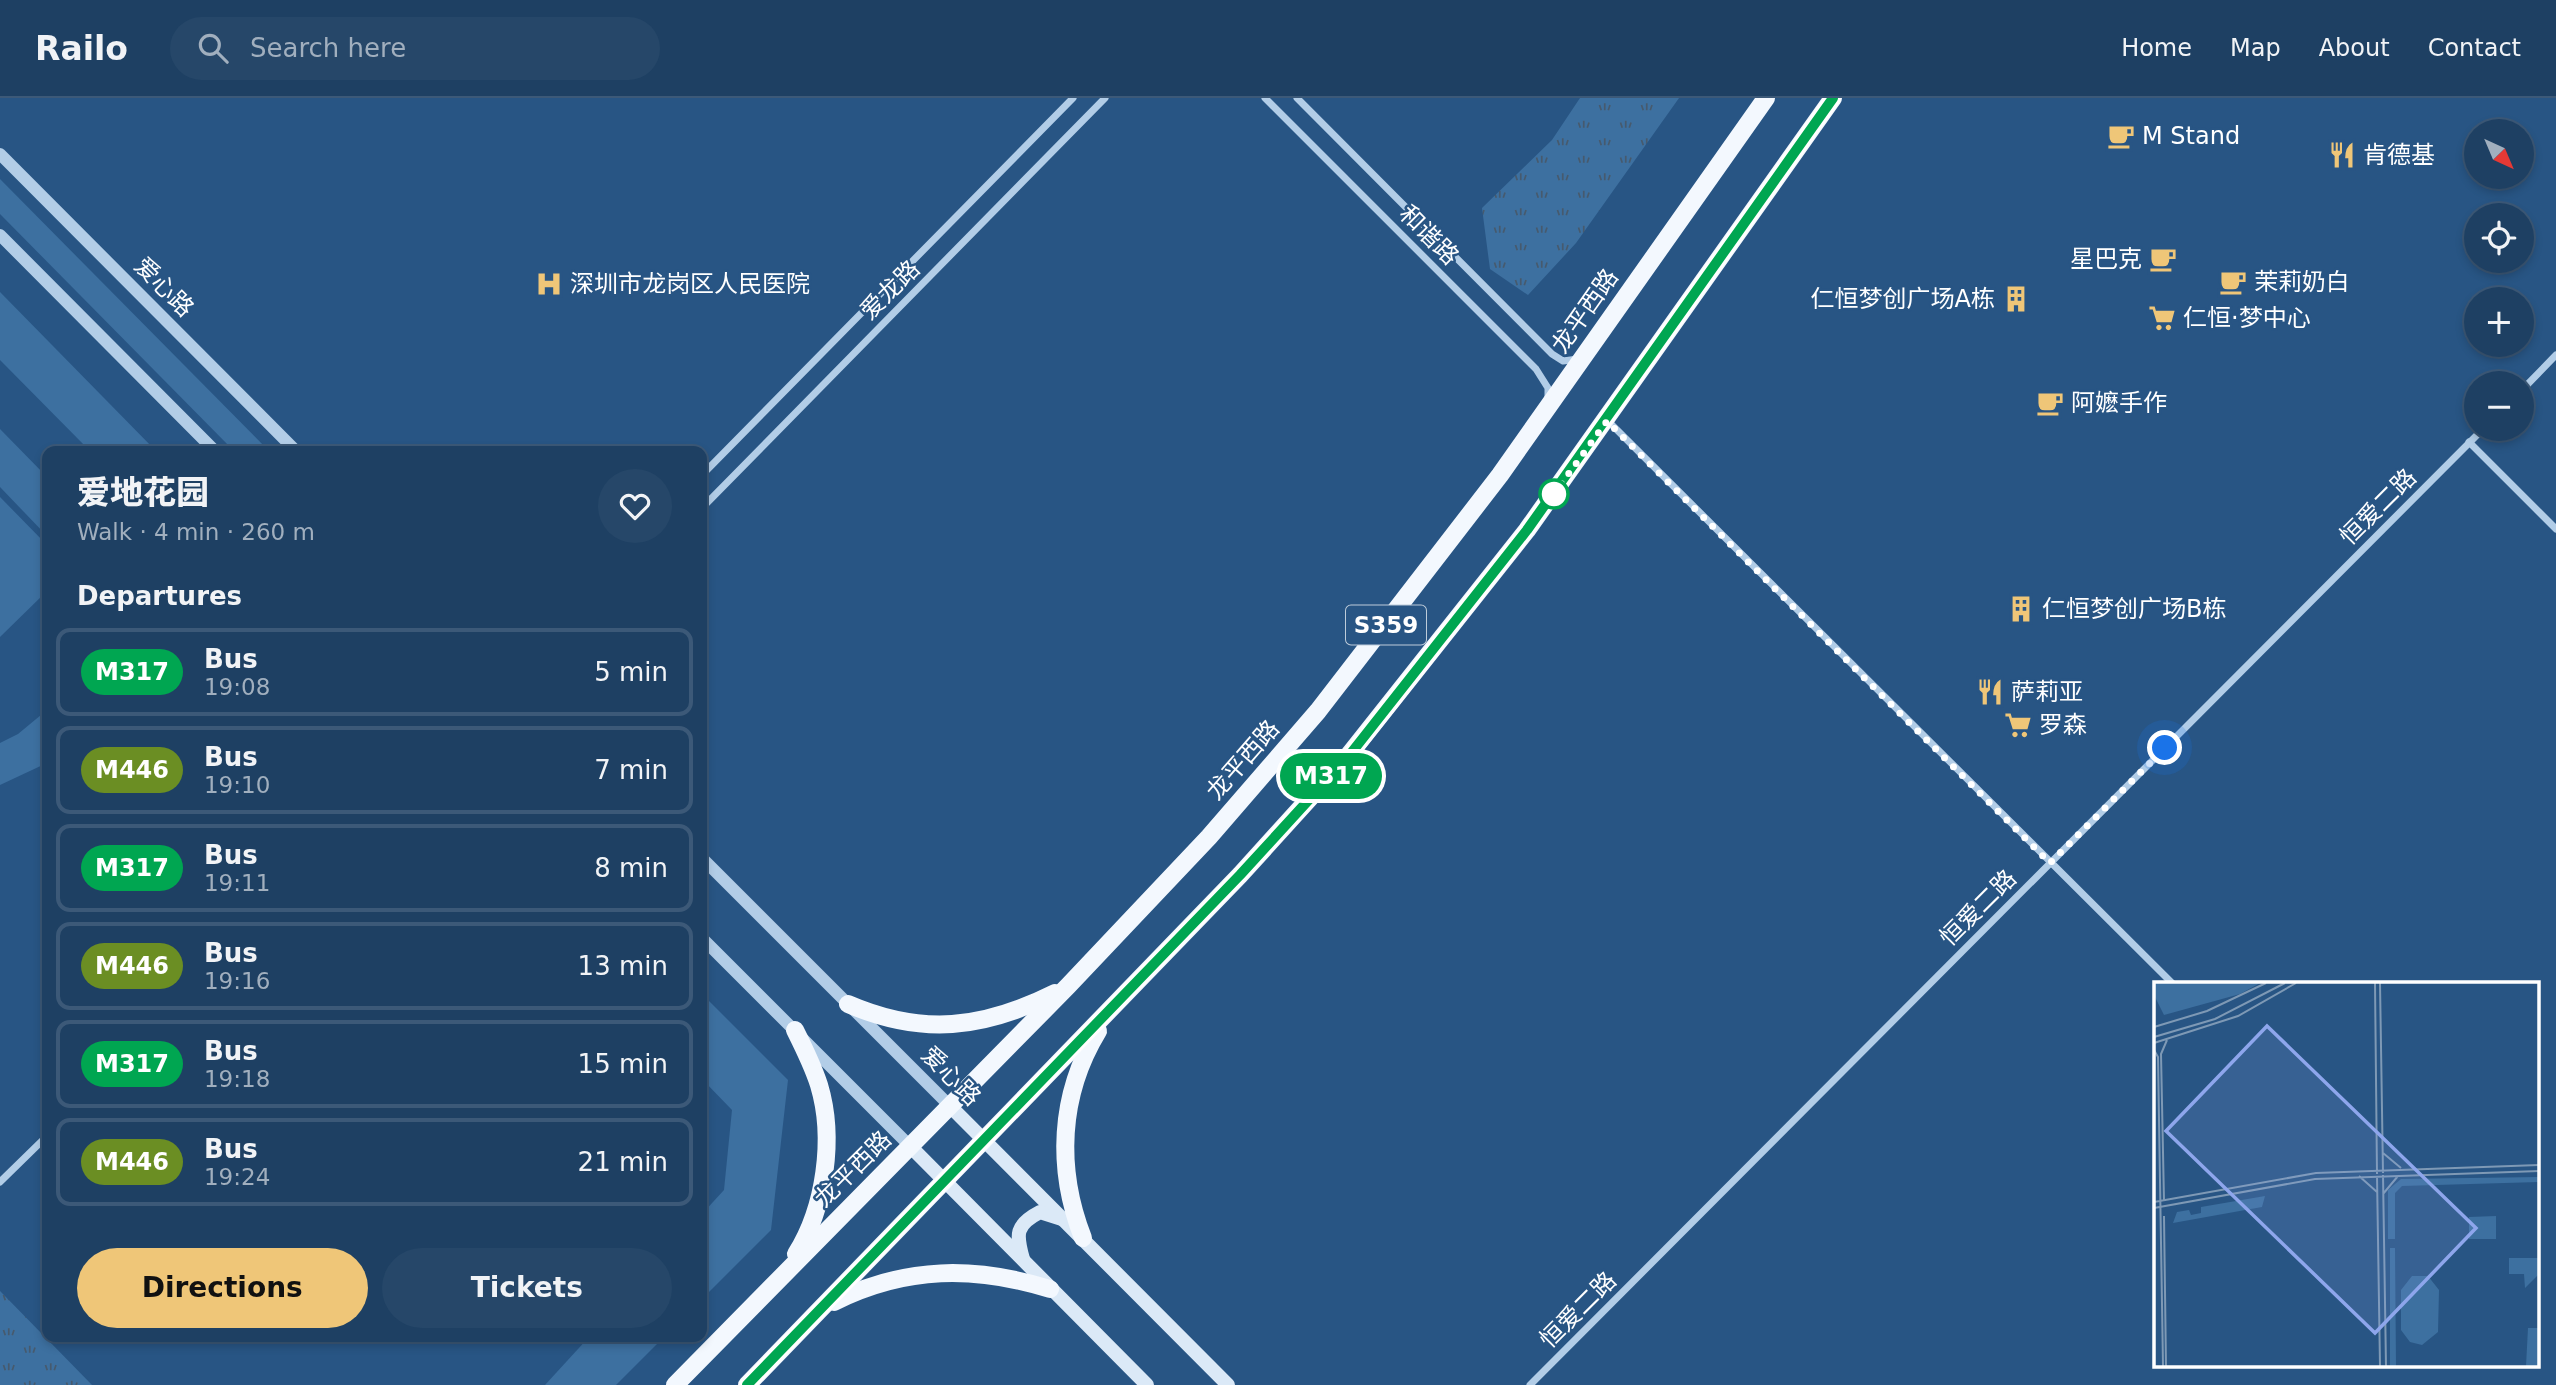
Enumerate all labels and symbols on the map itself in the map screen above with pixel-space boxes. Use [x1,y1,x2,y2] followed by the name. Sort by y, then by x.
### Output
[2464,119,2534,189] north arrow
[2106,121,2136,151] cafe icon: M Stand
[2142,122,2240,150] place label: M Stand
[2327,140,2357,170] restaurant icon: 肯德基
[2363,141,2435,169] place label: 肯德基
[1394,200,1464,270] street label: 和谐路
[2148,244,2178,274] cafe icon: 星巴克
[2070,245,2142,273] place label: 星巴克
[129,252,199,322] street label: 爱心路
[855,255,925,325] street label: 爱龙路
[1546,264,1624,358] street label: 龙平西路
[2218,267,2248,297] cafe icon: 茉莉奶白
[2254,268,2350,296] place label: 茉莉奶白
[534,269,564,299] hospital icon: 深圳市龙岗区人民医院
[570,270,810,298] place label: 深圳市龙岗区人民医院
[2001,284,2031,314] building icon: 仁恒梦创广场A栋
[1811,285,1995,313] place label: 仁恒梦创广场A栋
[2147,303,2177,333] supermarket icon: 仁恒·梦中心
[2183,304,2311,332] place label: 仁恒·梦中心
[2035,388,2065,418] cafe icon: 阿嬷手作
[2071,389,2167,417] place label: 阿嬷手作
[2334,463,2422,551] street label: 恒爱二路
[1539,479,1569,509] unlabelled marker
[2006,594,2036,624] building icon: 仁恒梦创广场B栋
[2042,595,2226,623] place label: 仁恒梦创广场B栋
[1346,606,1426,645] road number: S359
[1975,677,2005,707] restaurant icon: 萨莉亚
[2011,678,2083,706] place label: 萨莉亚
[2003,710,2033,740] supermarket icon: 罗森
[2039,711,2087,739] place label: 罗森
[1201,715,1285,805] street label: 龙平西路
[2147,730,2182,765] your location
[1282,753,1380,799] line badge: M317
[1934,864,2022,952] street label: 恒爱二路
[2154,982,2538,1368] inset map
[916,1041,986,1111] street label: 爱心路
[809,1125,897,1213] street label: 龙平西路
[1534,1266,1622,1354] street label: 恒爱二路

